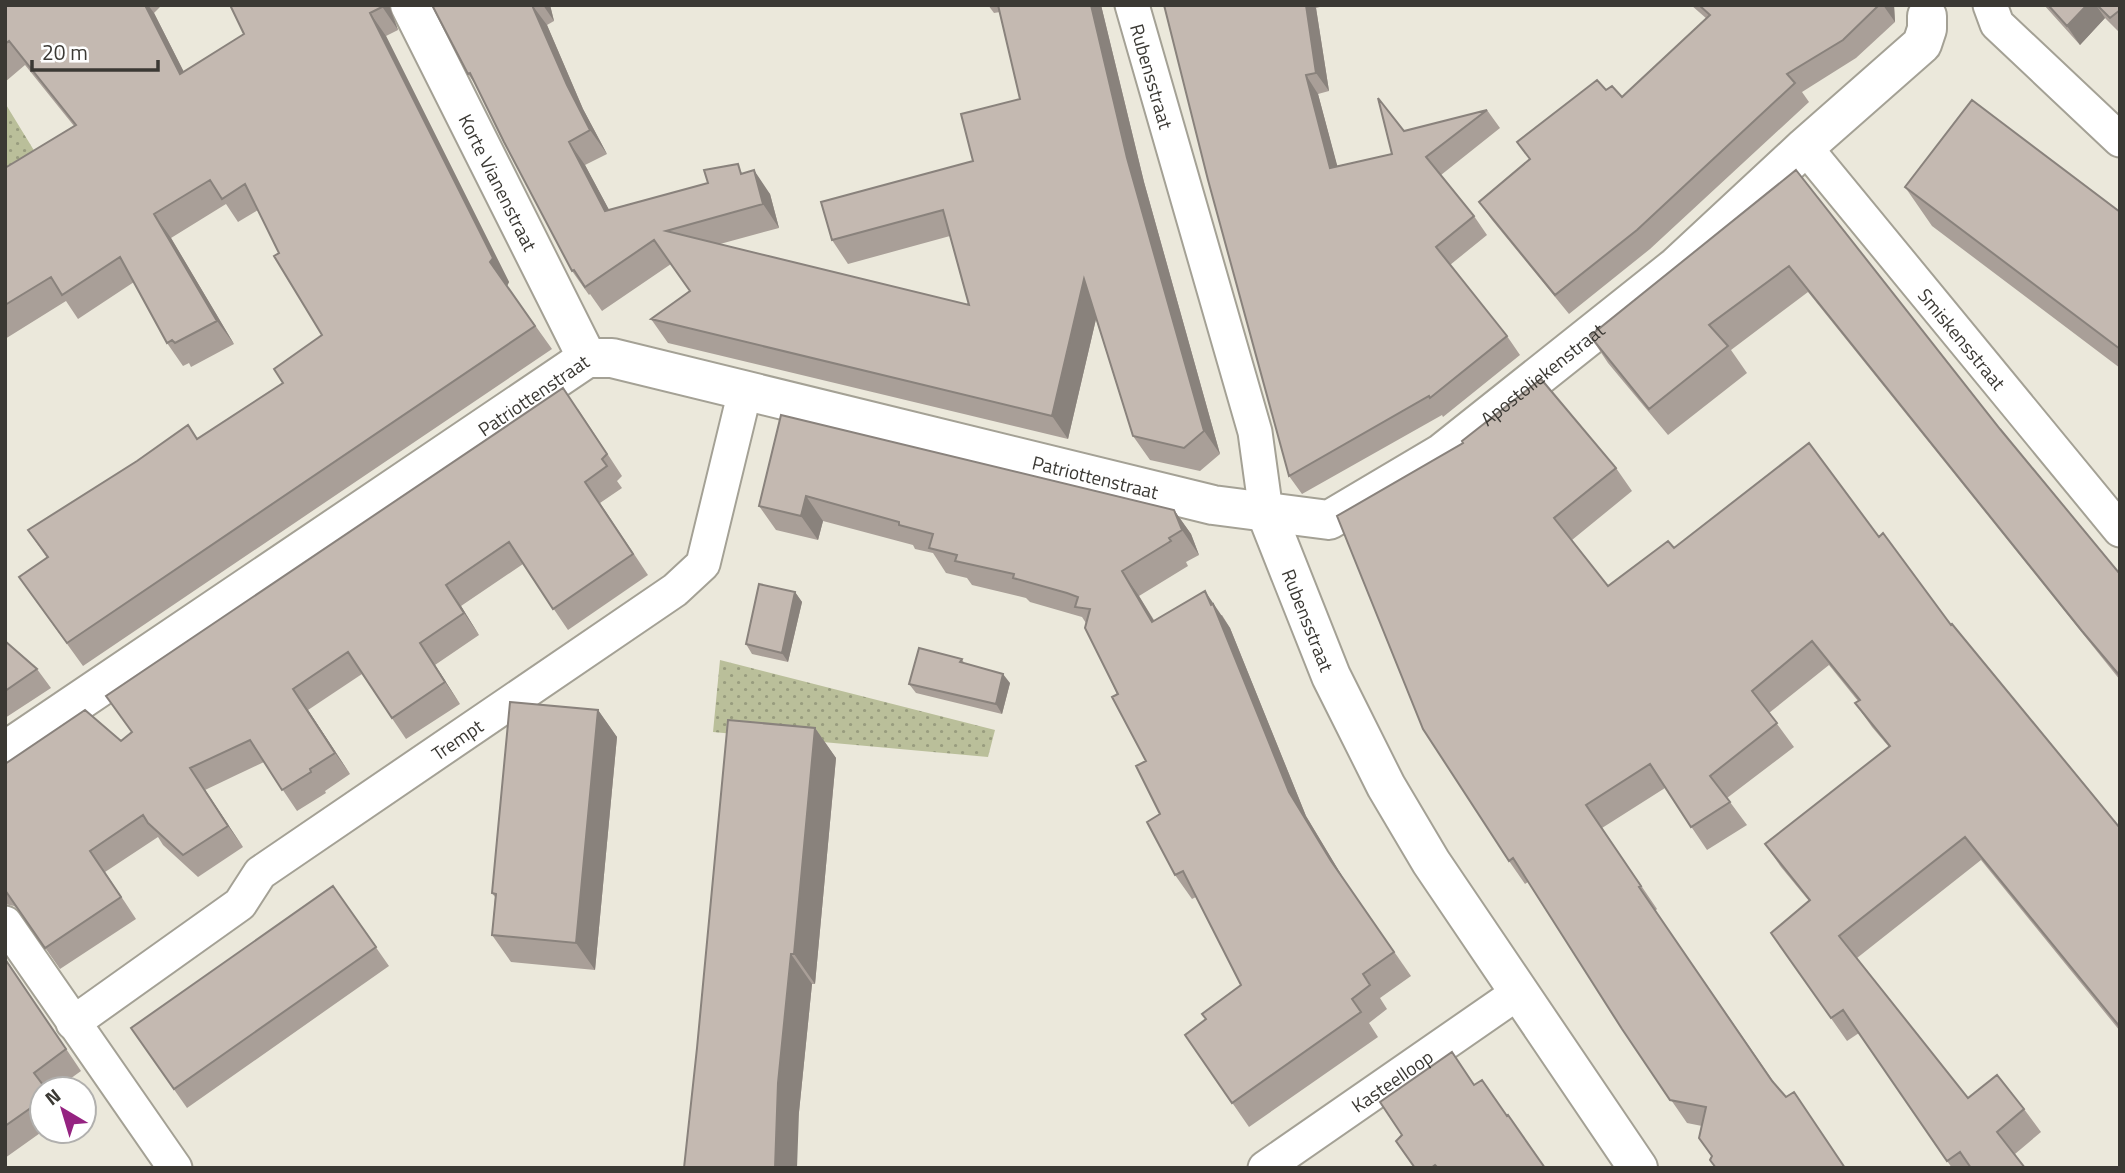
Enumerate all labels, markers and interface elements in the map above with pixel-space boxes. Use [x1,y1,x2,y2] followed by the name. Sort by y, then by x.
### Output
[1124,20,1181,132] street label: Rubensstraat
[32,28,158,72] scale bar
[42,36,88,68] text: 20 m
[452,108,546,256] street label: Korte Vianenstraat
[1912,281,2014,396] street label: Smiskensstraat
[1474,315,1611,432] street label: Apostoliekenstraat
[471,346,595,443] street label: Patriottenstraat
[1029,447,1162,506] street label: Patriottenstraat
[1275,564,1342,676] street label: Rubensstraat
[425,711,489,767] street label: Trempt
[1345,1042,1438,1119] street label: Kasteelloop
[28,1075,98,1145] north arrow
[38,1081,66,1112] text: N

